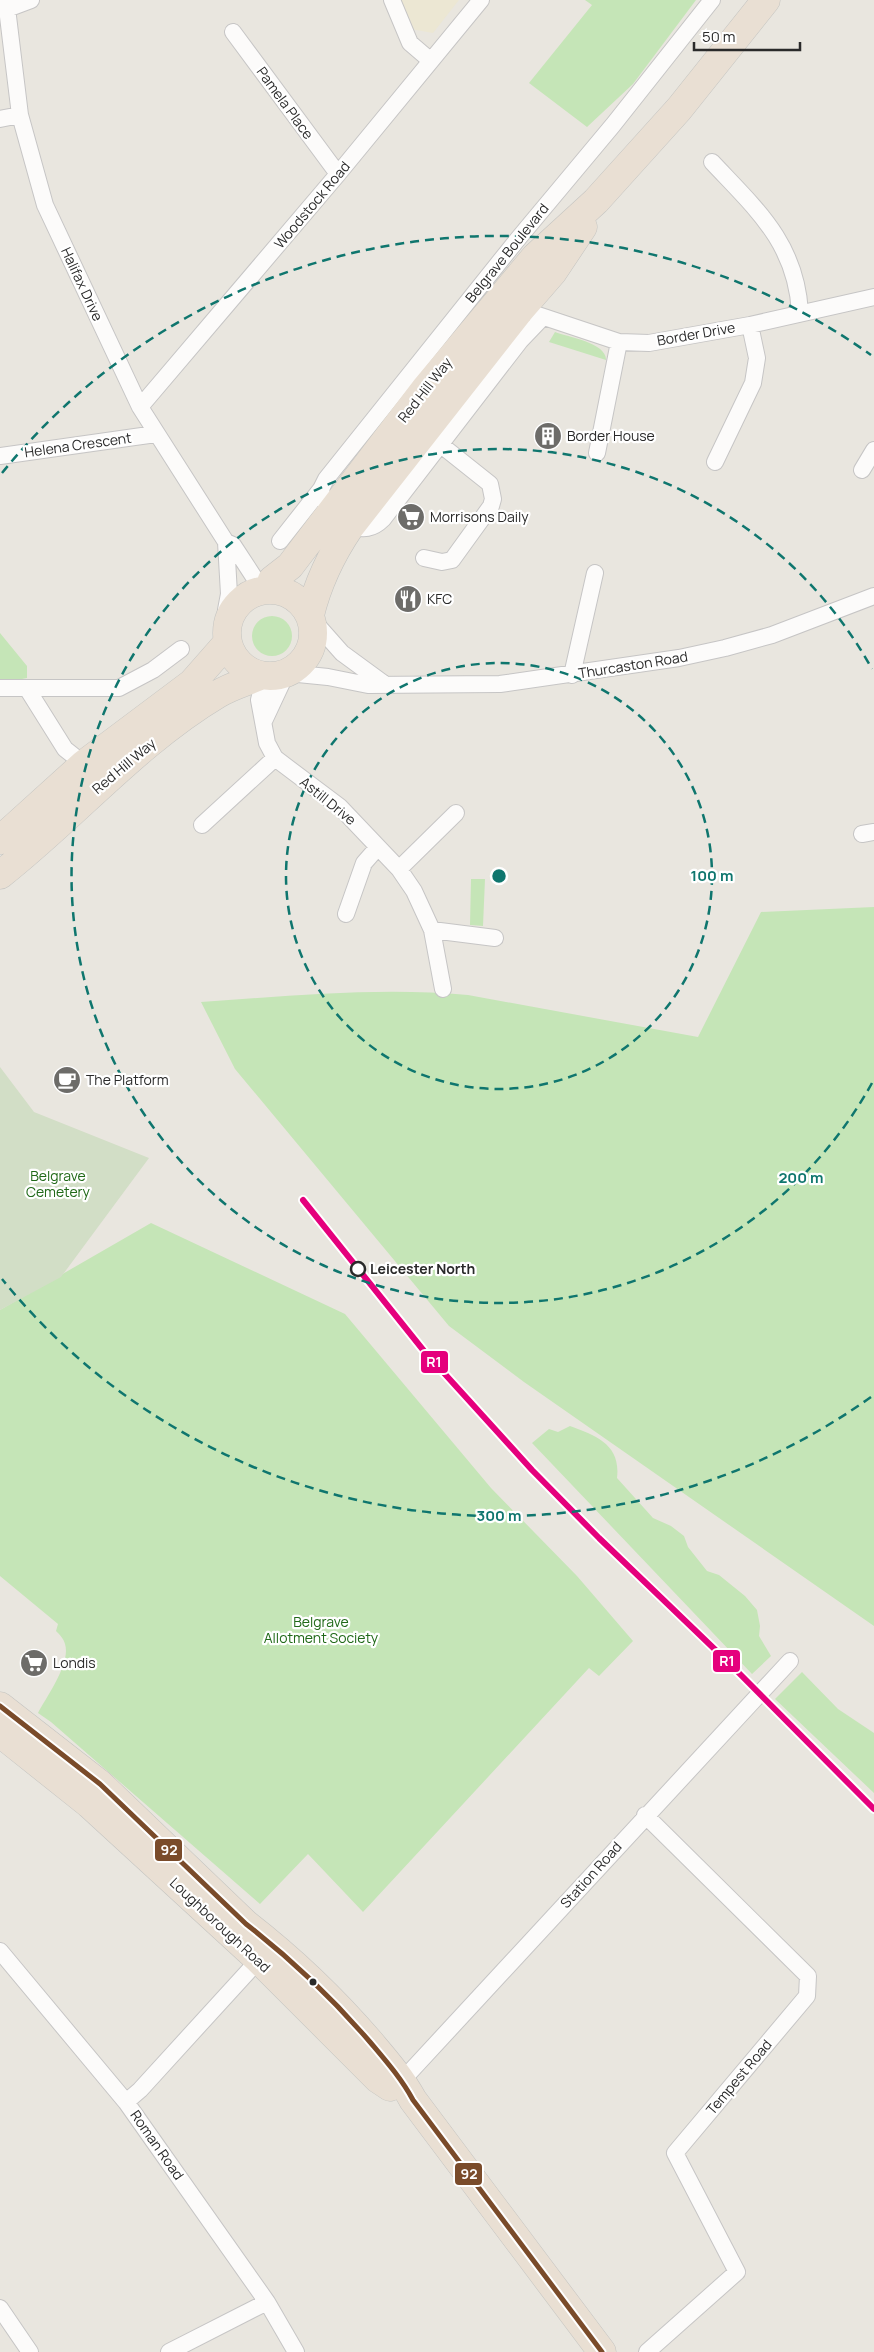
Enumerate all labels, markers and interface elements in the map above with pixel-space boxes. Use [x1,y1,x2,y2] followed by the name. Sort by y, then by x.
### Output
[694,20,800,52] scale bar
[702,26,736,47] text: 50 m
[253,63,318,143] street label: Pamela Place
[269,157,354,252] street label: Woodstock Road
[461,199,553,306] street label: Belgrave Boulevard
[57,244,108,324] street label: Halifax Drive
[655,317,736,350] street label: Border Drive
[393,353,456,426] street label: Red Hill Way
[533,421,563,451] building icon: Border House
[567,426,655,445] place label: Border House
[23,428,133,461] street label: Helena Crescent
[396,502,426,532] supermarket icon: Morrisons Daily
[430,507,529,526] place label: Morrisons Daily
[393,584,423,614] restaurant icon: KFC
[427,589,452,608] place label: KFC
[577,646,689,683] street label: Thurcaston Road
[88,733,160,798] street label: Red Hill Way
[296,772,360,829] street label: Astill Drive
[691,865,733,886] text: 100 m
[490,867,508,885] centre of rings
[52,1065,82,1095] cafe icon: The Platform
[86,1070,169,1089] place label: The Platform
[26,1166,91,1201] park label: Belgrave Cemetery
[778,1167,824,1188] text: 200 m
[370,1259,475,1278] place label: Leicester North
[350,1261,366,1277] marker: Leicester North
[420,1350,449,1374] line badge: R1
[426,1352,442,1371] text: R1
[477,1505,521,1526] text: 300 m
[264,1612,379,1647] park label: Belgrave Allotment Society
[19,1648,49,1678] supermarket icon: Londis
[712,1649,741,1673] line badge: R1
[719,1651,735,1670] text: R1
[53,1653,96,1672] place label: Londis
[556,1837,626,1912] street label: Station Road
[154,1838,183,1862] line badge: 92
[160,1840,178,1859] text: 92
[166,1873,275,1976] street label: Loughborough Road
[308,1977,318,1987] unlabelled marker
[702,2035,776,2118] street label: Tempest Road
[126,2106,188,2183] street label: Roman Road
[454,2162,483,2186] line badge: 92
[460,2164,478,2183] text: 92

